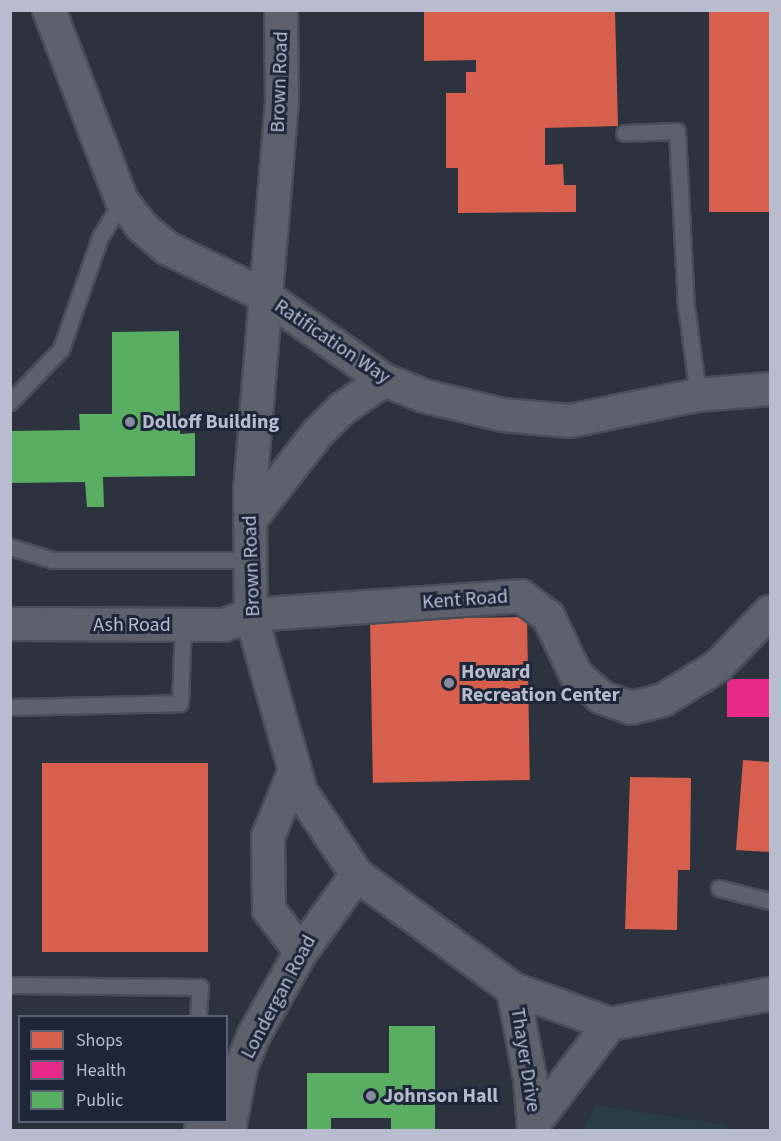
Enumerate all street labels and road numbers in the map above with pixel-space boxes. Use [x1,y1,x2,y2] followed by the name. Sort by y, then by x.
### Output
[266,31,294,133] street label: Brown Road
[270,294,394,390] street label: Ratification Way
[238,515,266,617] street label: Brown Road
[421,585,509,615] street label: Kent Road
[93,613,171,637] street label: Ash Road
[236,931,322,1063] street label: Londergan Road
[505,1006,545,1114] street label: Thayer Drive

